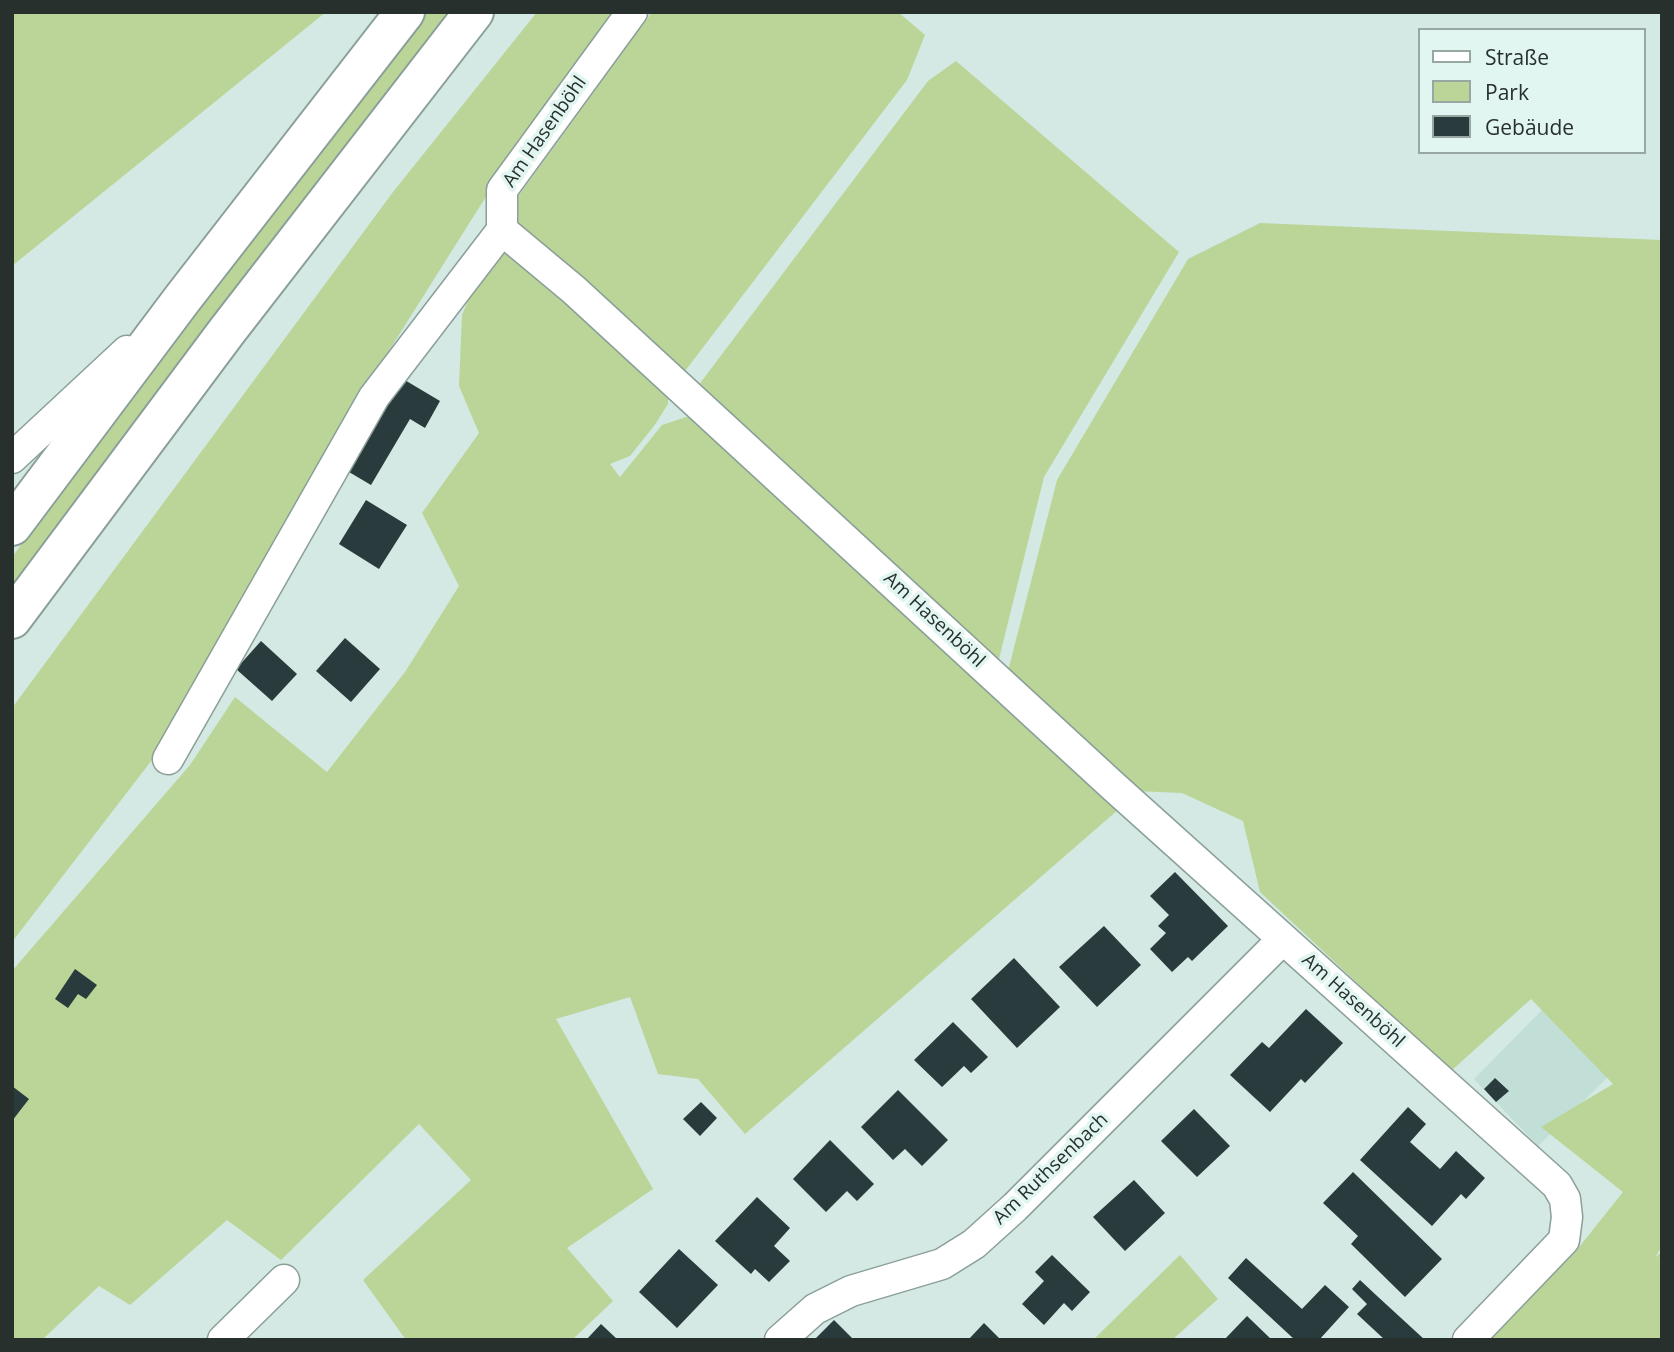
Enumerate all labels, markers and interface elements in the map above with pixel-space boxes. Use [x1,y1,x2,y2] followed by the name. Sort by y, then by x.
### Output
[1418,28,1646,154] legend
[1485,43,1549,71] text: Straße
[498,72,592,192] street label: Am Hasenböhl
[1485,78,1529,106] text: Park
[1485,113,1574,141] text: Gebäude
[879,567,989,673] street label: Am Hasenböhl
[1297,949,1409,1053] street label: Am Hasenböhl
[989,1108,1113,1230] street label: Am Ruthsenbach

